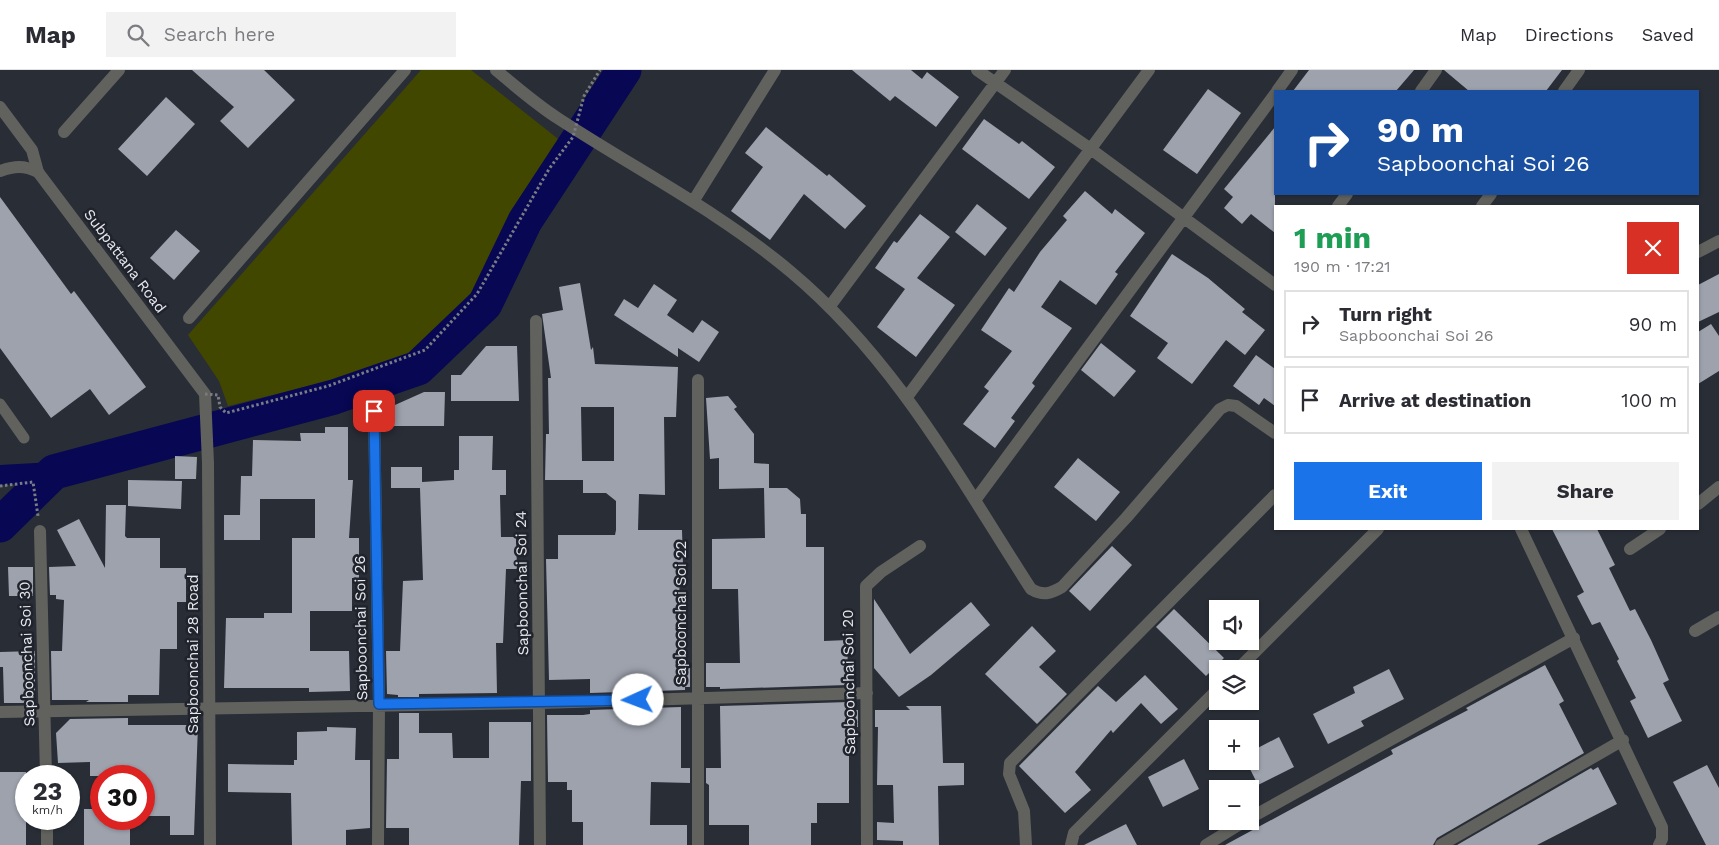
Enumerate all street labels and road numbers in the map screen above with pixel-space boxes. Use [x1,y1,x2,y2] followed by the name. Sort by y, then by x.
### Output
[80,206,170,316] street label: Subpattana Road
[512,511,532,655] street label: Sapboonchai Soi 24
[672,541,690,685] street label: Sapboonchai Soi 22
[351,555,371,701] street label: Sapboonchai Soi 26
[184,574,202,734] street label: Sapboonchai 28 Road
[15,581,39,727] street label: Sapboonchai Soi 30
[839,609,859,755] street label: Sapboonchai Soi 20

